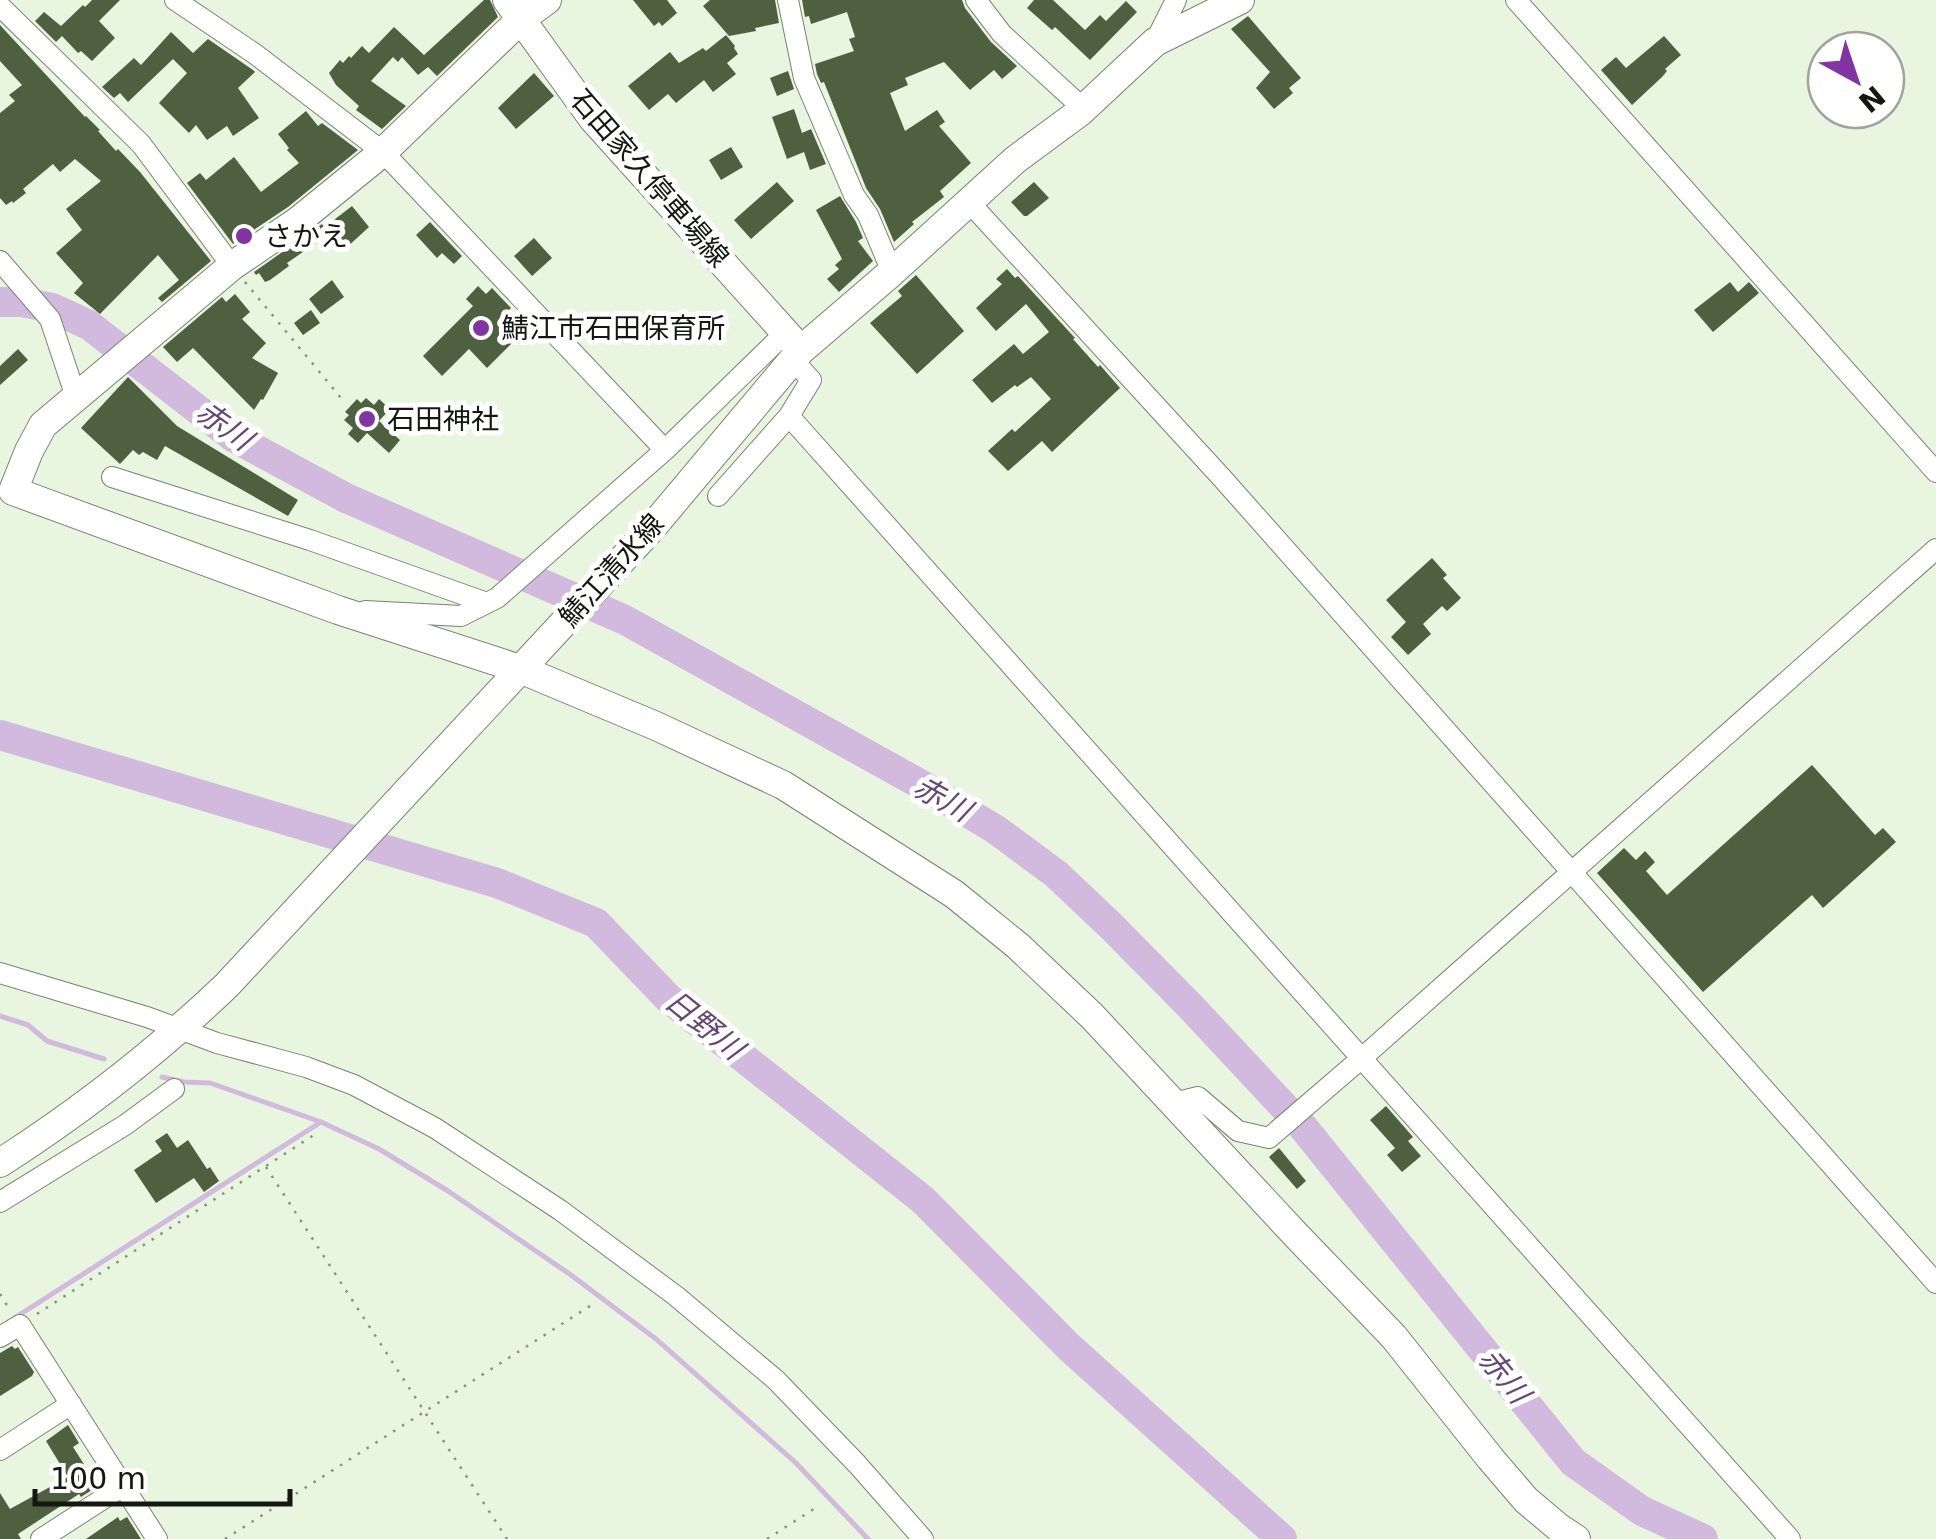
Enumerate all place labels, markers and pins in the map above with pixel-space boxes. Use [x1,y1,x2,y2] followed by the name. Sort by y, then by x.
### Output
[264,220,348,253] place label: さかえ
[233,225,255,247] marker: さかえ
[501,312,725,345] place label: 鯖江市石田保育所
[470,317,492,339] marker: 鯖江市石田保育所
[387,403,499,436] place label: 石田神社
[356,408,378,430] marker: 石田神社

